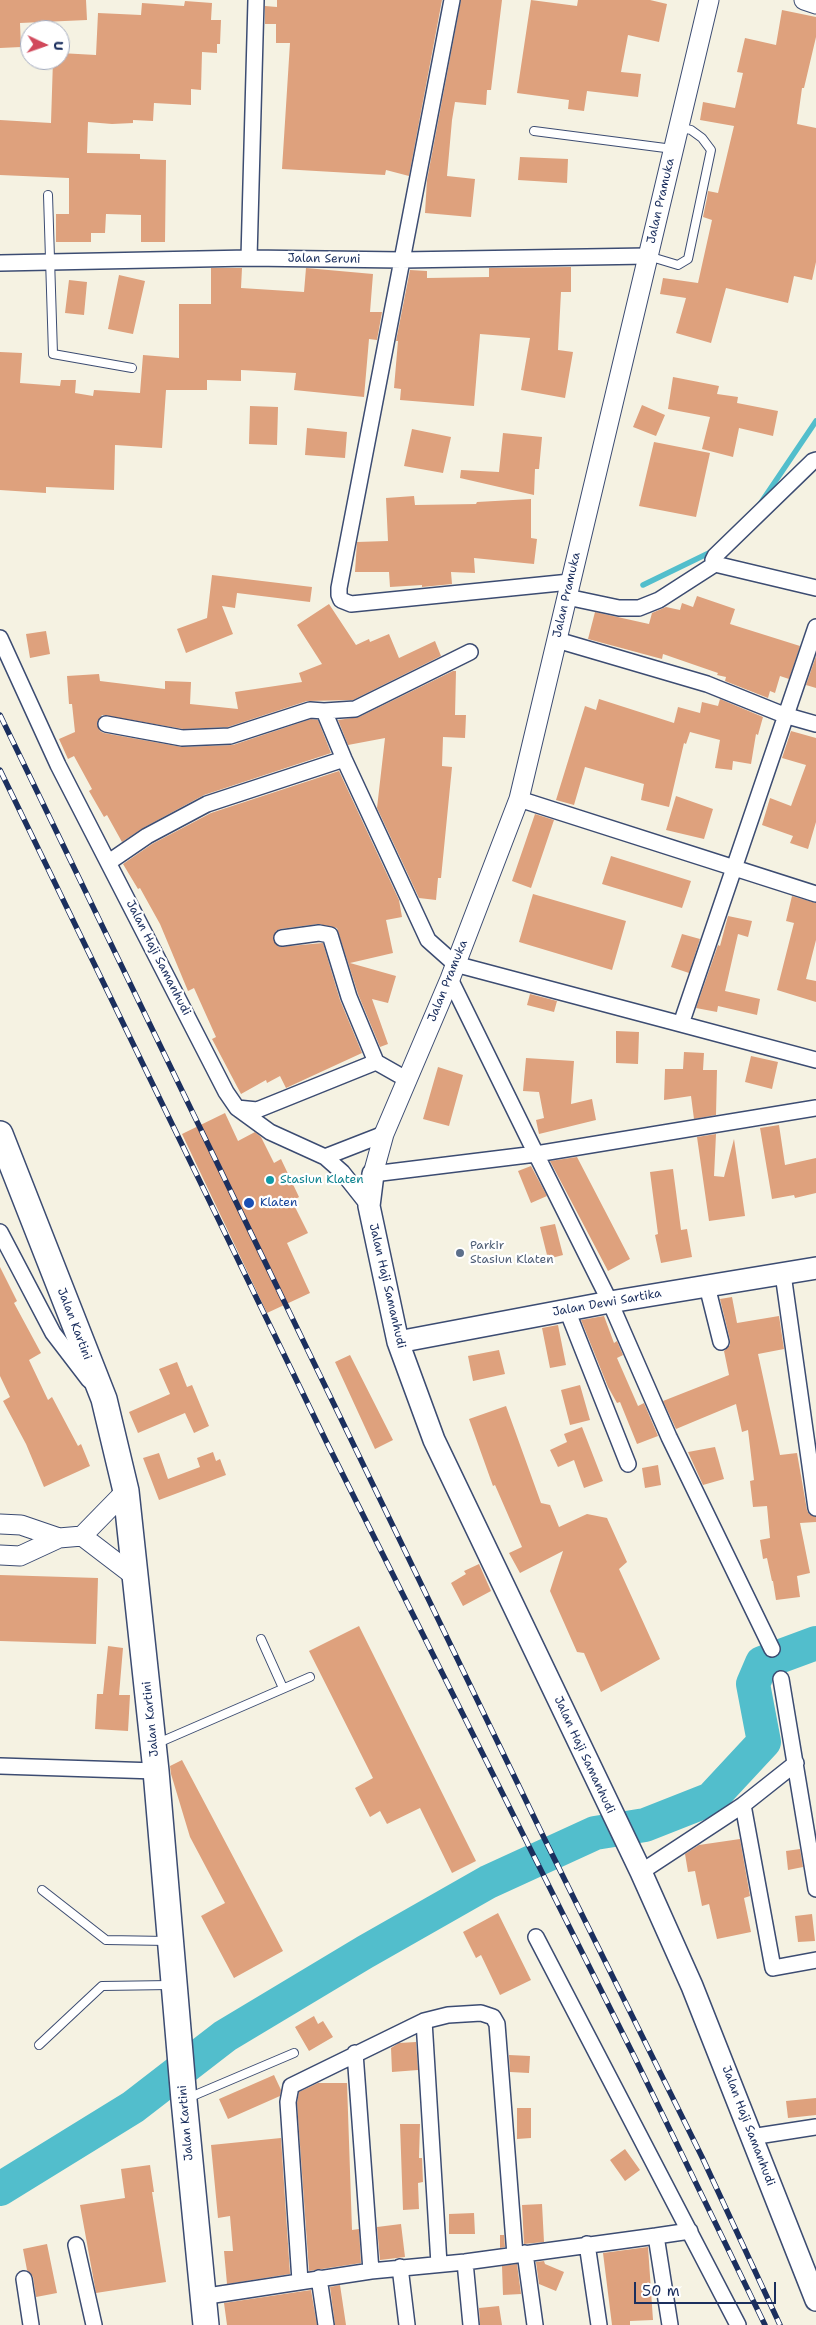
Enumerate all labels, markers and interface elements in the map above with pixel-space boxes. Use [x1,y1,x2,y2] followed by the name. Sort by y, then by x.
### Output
[20,20,70,70] north arrow
[50,40,68,51] text: U
[644,157,678,245] street label: Jalan Pramuka
[287,251,361,267] street label: Jalan Seruni
[550,551,584,639] street label: Jalan Pramuka
[123,898,193,1018] street label: Jalan Haji Samanhudi
[425,938,471,1024] street label: Jalan Pramuka
[280,1173,364,1187] place label: Stasiun Klaten
[264,1174,276,1186] marker: Stasiun Klaten
[242,1196,256,1210] marker: Klaten
[260,1196,297,1210] place label: Klaten
[366,1222,408,1350] street label: Jalan Haji Samanhudi
[470,1239,554,1267] place label: Parkir Stasiun Klaten
[454,1247,466,1259] marker: Parkir Stasiun Klaten
[54,1286,94,1362] street label: Jalan Kartini
[551,1286,663,1320] street label: Jalan Dewi Sartika
[140,1681,162,1757] street label: Jalan Kartini
[550,1694,618,1816] street label: Jalan Haji Samanhudi
[718,2064,778,2188] street label: Jalan Haji Samanhudi
[176,2085,196,2161] street label: Jalan Kartini
[636,2272,778,2304] scale bar
[642,2281,680,2301] text: 50 m

